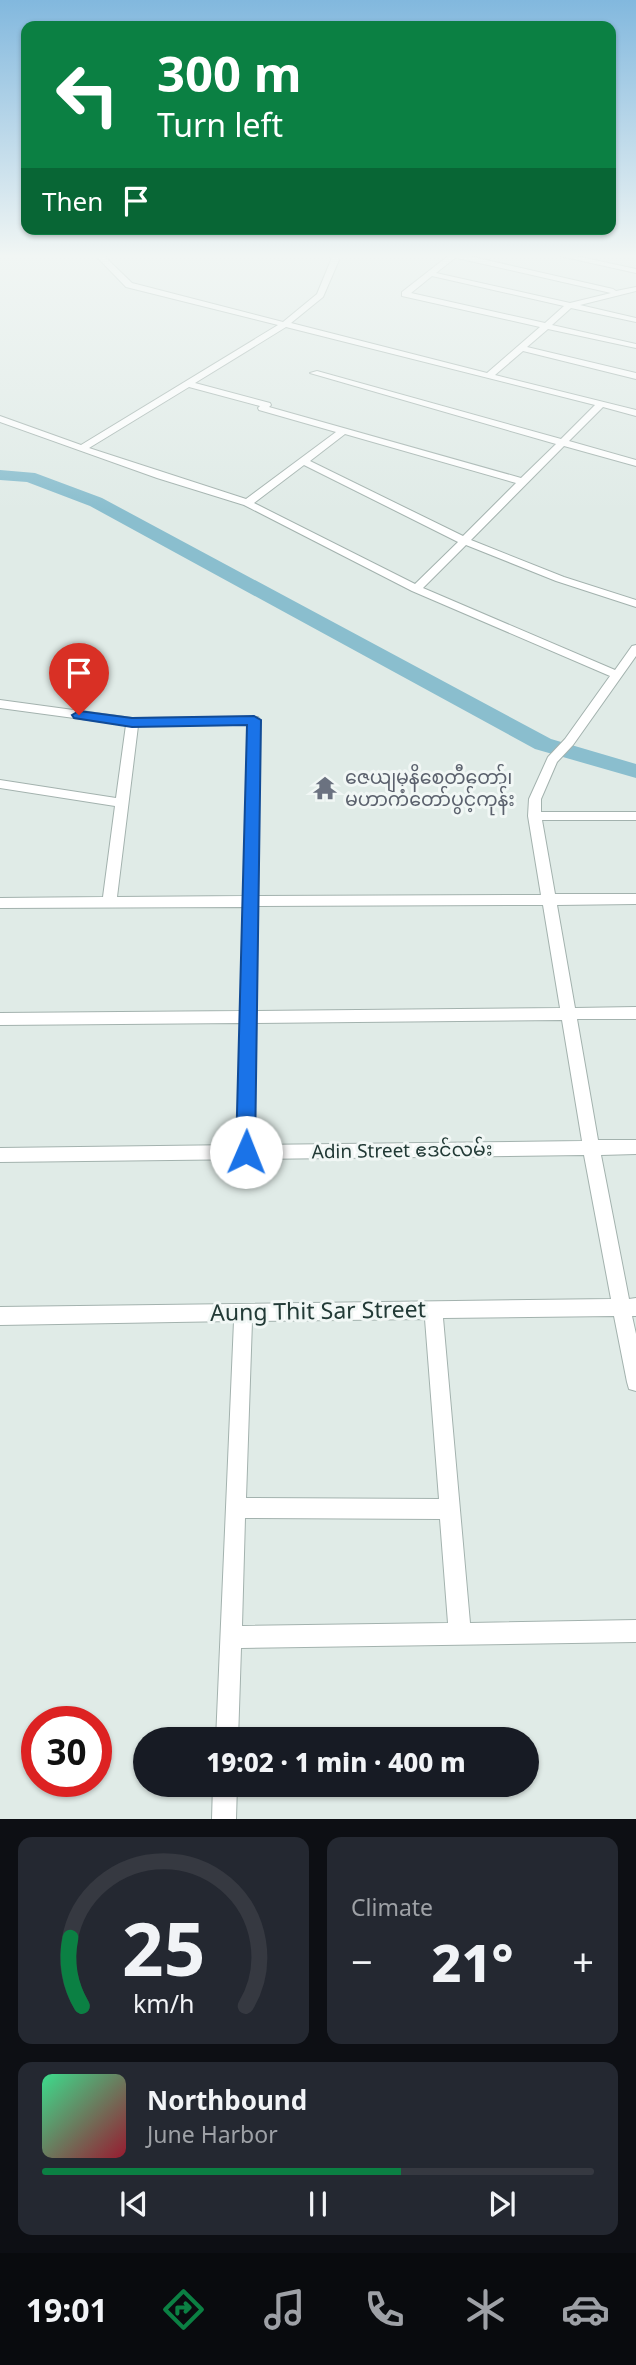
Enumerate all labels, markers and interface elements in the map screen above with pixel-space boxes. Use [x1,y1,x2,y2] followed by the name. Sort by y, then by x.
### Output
[157,40,302,106] text: 300 m
[42,49,133,140] icon: left
[157,103,283,146] text: Turn left
[117,182,155,220] icon: arrive
[42,183,103,219] text: Then
[49,643,109,715] pin
[60,654,98,692] icon: arrive
[345,763,515,816] place label: ဇေယျမုနိစေတီတော်၊ မဟာကံတော်ပွင့်ကုန်း
[311,774,339,802] temple icon: ဇေယျမုနိစေတီတော်၊ မဟာကံတော်ပွင့်ကုန်း
[209,1115,283,1189] position arrow
[311,1134,493,1165] street label: Adin Street ဧဒင်လမ်း
[210,1292,426,1328] street label: Aung Thit Sar Street
[21,1706,112,1797] speed limit sign: 30
[206,1744,466,1780] text: 19:02 · 1 min · 400 m
[351,1891,433,1923] text: Climate
[122,1899,205,1998] text: 25
[431,1926,514,1997] text: 21°
[351,1935,373,1987] text: −
[572,1935,594,1987] text: +
[133,1986,194,2020] text: km/h
[147,2082,307,2118] text: Northbound
[147,2118,278,2150] text: June Harbor
[115,2185,153,2223] icon: previous
[299,2185,337,2223] icon: pause
[483,2185,521,2223] icon: next
[159,2285,208,2334] icon: directions
[260,2285,309,2334] icon: music
[360,2285,409,2334] icon: phone
[461,2285,510,2334] icon: climate
[561,2285,610,2334] icon: car
[26,2288,108,2331] text: 19:01

